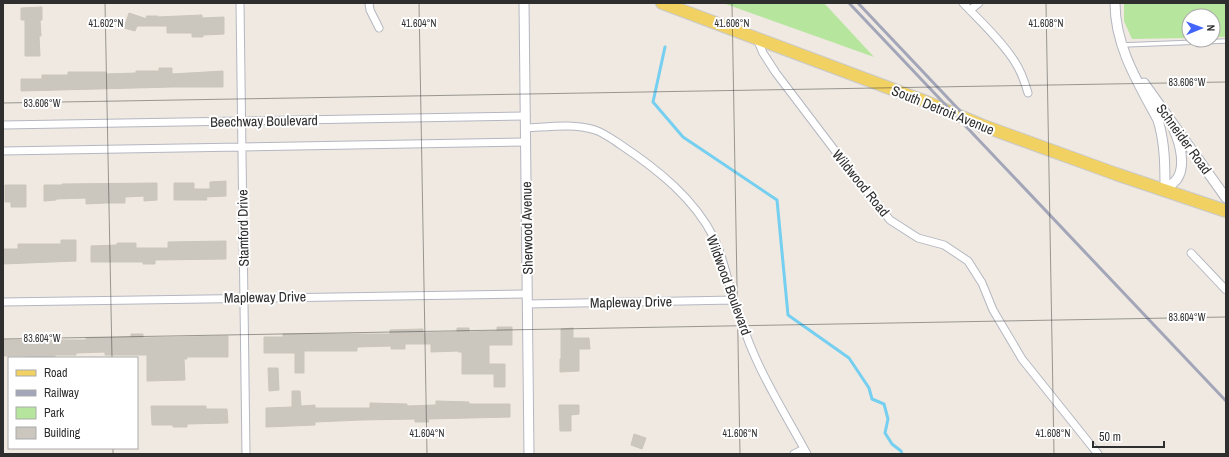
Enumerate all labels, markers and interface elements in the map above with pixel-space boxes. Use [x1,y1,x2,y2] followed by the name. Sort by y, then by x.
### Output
[1181,8,1221,48] north arrow
[89,17,124,30] text: 41.602°N
[402,17,437,30] text: 41.604°N
[715,17,750,30] text: 41.606°N
[1029,17,1064,30] text: 41.608°N
[1204,24,1218,31] text: N
[1169,76,1206,89] text: 83.606°W
[889,81,997,139] street label: South Detroit Avenue
[24,97,61,110] text: 83.606°W
[1152,100,1216,178] street label: Schneider Road
[210,111,318,131] street label: Beechway Boulevard
[829,146,893,220] street label: Wildwood Road
[517,181,537,275] street label: Sherwood Avenue
[233,189,253,267] street label: Stamford Drive
[703,232,755,338] street label: Wildwood Boulevard
[224,287,306,307] street label: Mapleway Drive
[590,292,672,312] street label: Mapleway Drive
[1169,311,1206,324] text: 83.604°W
[24,332,61,345] text: 83.604°W
[8,357,138,449] legend
[44,365,68,381] text: Road
[44,385,79,401] text: Railway
[44,405,64,421] text: Park
[1093,423,1164,449] scale bar
[44,425,81,441] text: Building
[410,427,445,440] text: 41.604°N
[723,427,758,440] text: 41.606°N
[1036,427,1071,440] text: 41.608°N
[1099,429,1121,445] text: 50 m

